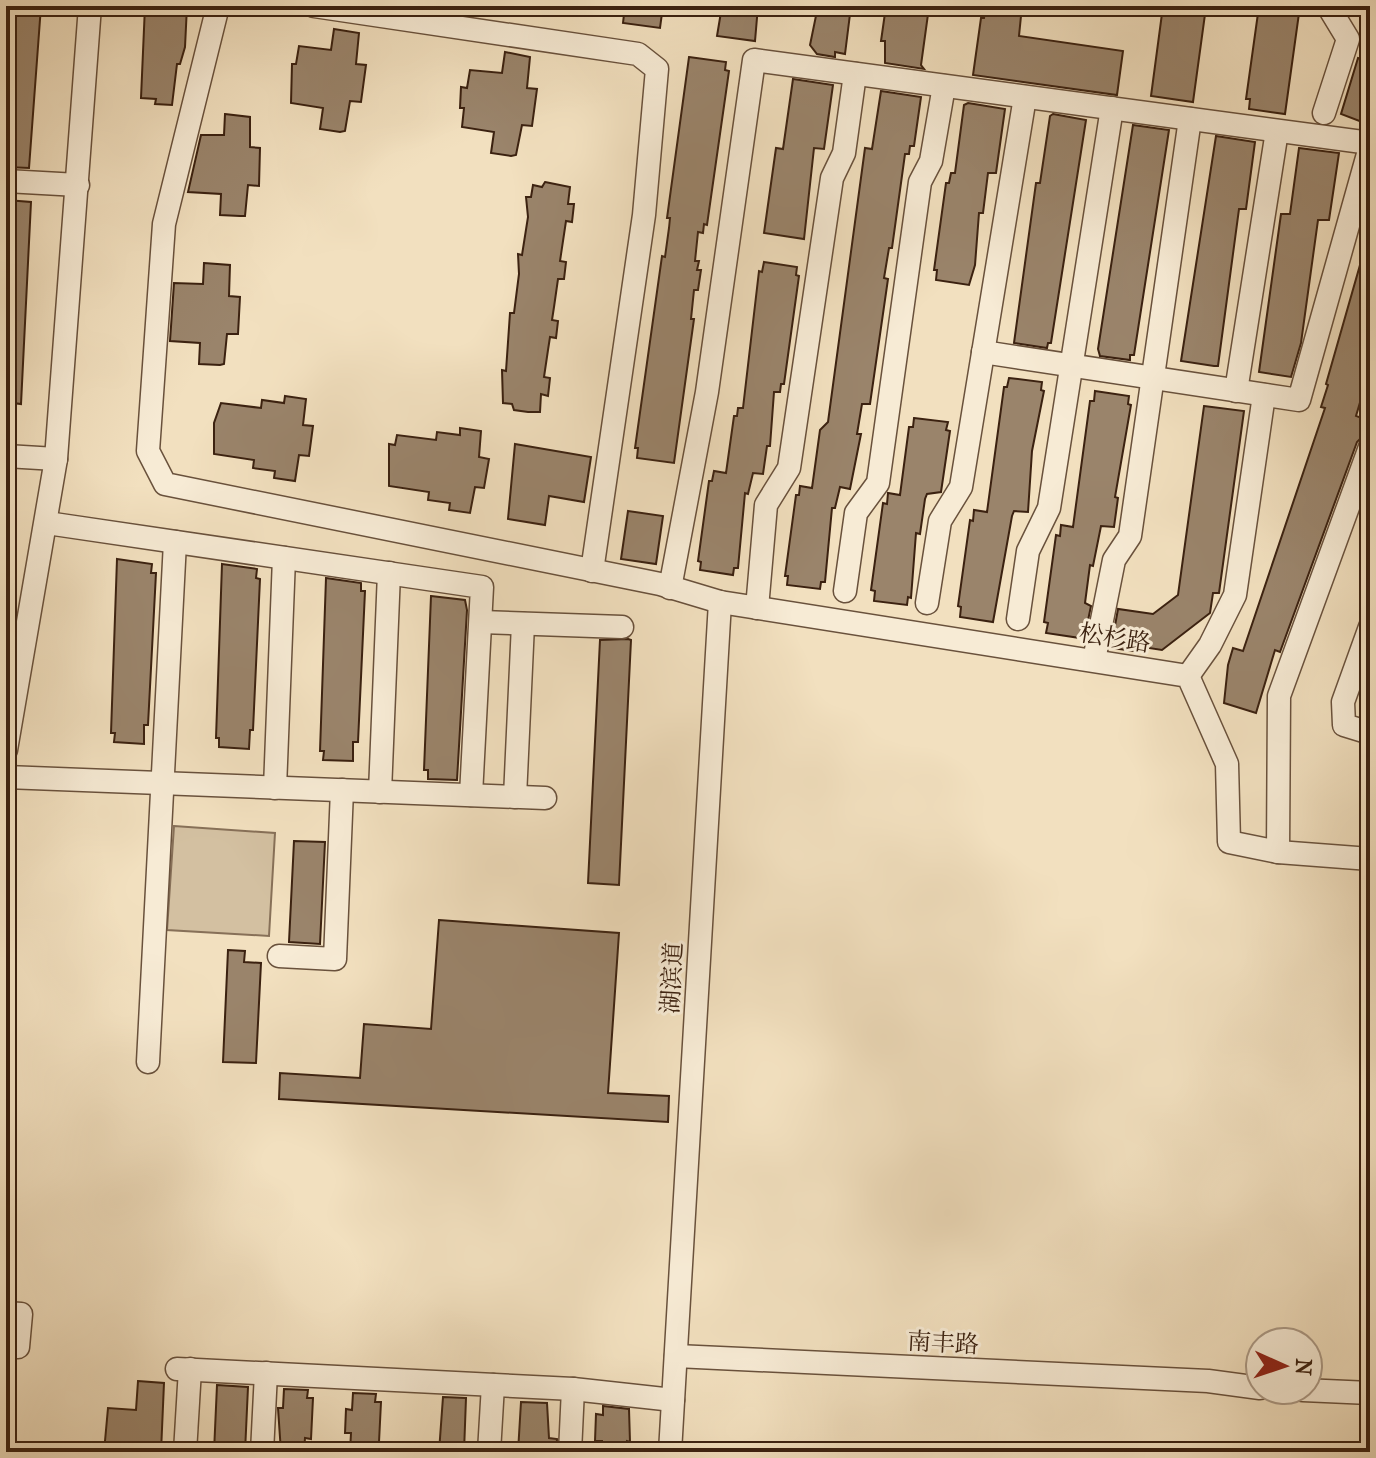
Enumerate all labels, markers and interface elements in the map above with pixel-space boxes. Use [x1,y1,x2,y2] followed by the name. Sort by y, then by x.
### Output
[1077,619,1153,657] street label: 松杉路
[656,941,688,1015] street label: 湖滨道
[1244,1326,1324,1406] north arrow
[906,1327,980,1359] street label: 南丰路
[1290,1358,1316,1376] text: N

